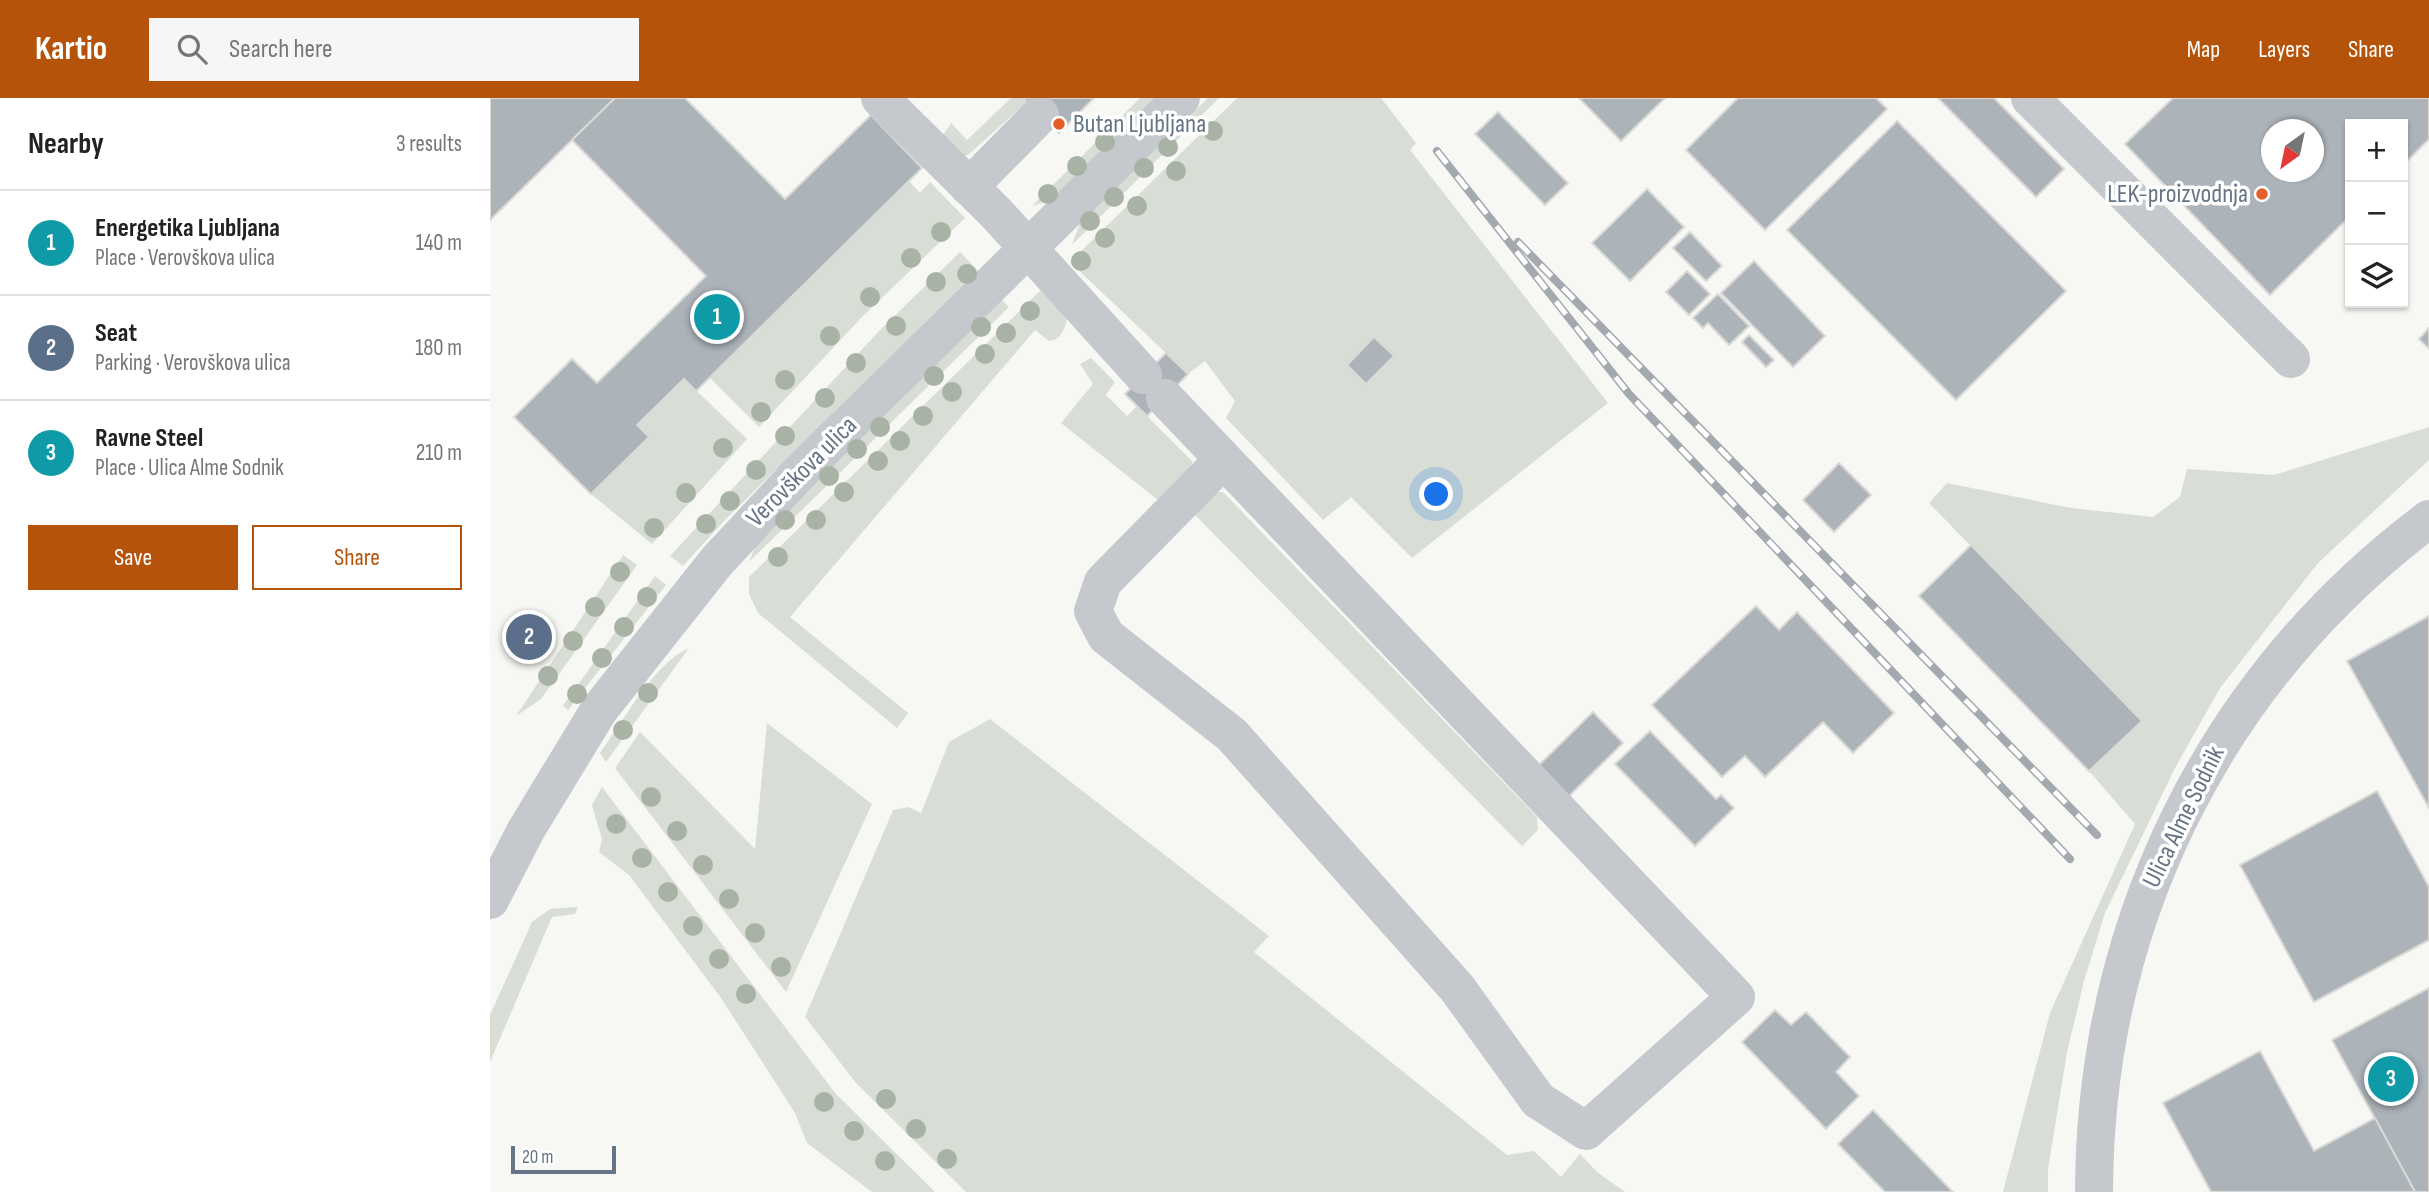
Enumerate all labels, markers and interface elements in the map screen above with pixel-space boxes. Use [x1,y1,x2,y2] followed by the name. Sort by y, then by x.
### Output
[149,18,639,81] search box
[35,29,107,69] text: Kartio
[173,30,211,68] icon: search
[229,34,332,65] text: Search here
[2187,35,2220,64] text: Map
[2258,35,2310,64] text: Layers
[2348,35,2394,64] text: Share
[1073,109,1206,140] place label: Butan Ljubljana
[1051,116,1067,132] marker: Butan Ljubljana
[2261,119,2324,182] north arrow
[2345,119,2408,308] map controls
[2345,119,2408,182] button: +
[28,126,104,162] text: Nearby
[396,130,462,158] text: 3 results
[2107,179,2248,210] place label: LEK-proizvodnja
[2345,182,2408,245] button: −
[2254,186,2270,202] marker: LEK-proizvodnja
[95,213,280,244] text: Energetika Ljubljana
[46,229,56,257] text: 1
[416,229,462,257] text: 140 m
[95,244,275,272] text: Place · Verovškova ulica
[2345,245,2408,308] button: layers
[694,291,740,343] pin: 1
[95,318,137,349] text: Seat
[46,334,56,362] text: 2
[415,334,462,362] text: 180 m
[95,349,291,377] text: Parking · Verovškova ulica
[740,410,864,534] street label: Verovškova ulica
[95,423,203,454] text: Ravne Steel
[46,439,56,467] text: 3
[416,439,462,467] text: 210 m
[95,454,284,482] text: Place · Ulica Alme Sodnik
[1419,477,1453,511] your location
[28,525,238,590] button: Save
[252,525,462,590] button: Share
[506,611,552,663] pin: 2
[2136,741,2232,893] street label: Ulica Alme Sodnik
[2368,1053,2414,1105] pin: 3
[511,1143,616,1175] scale bar
[522,1146,554,1169] text: 20 m

